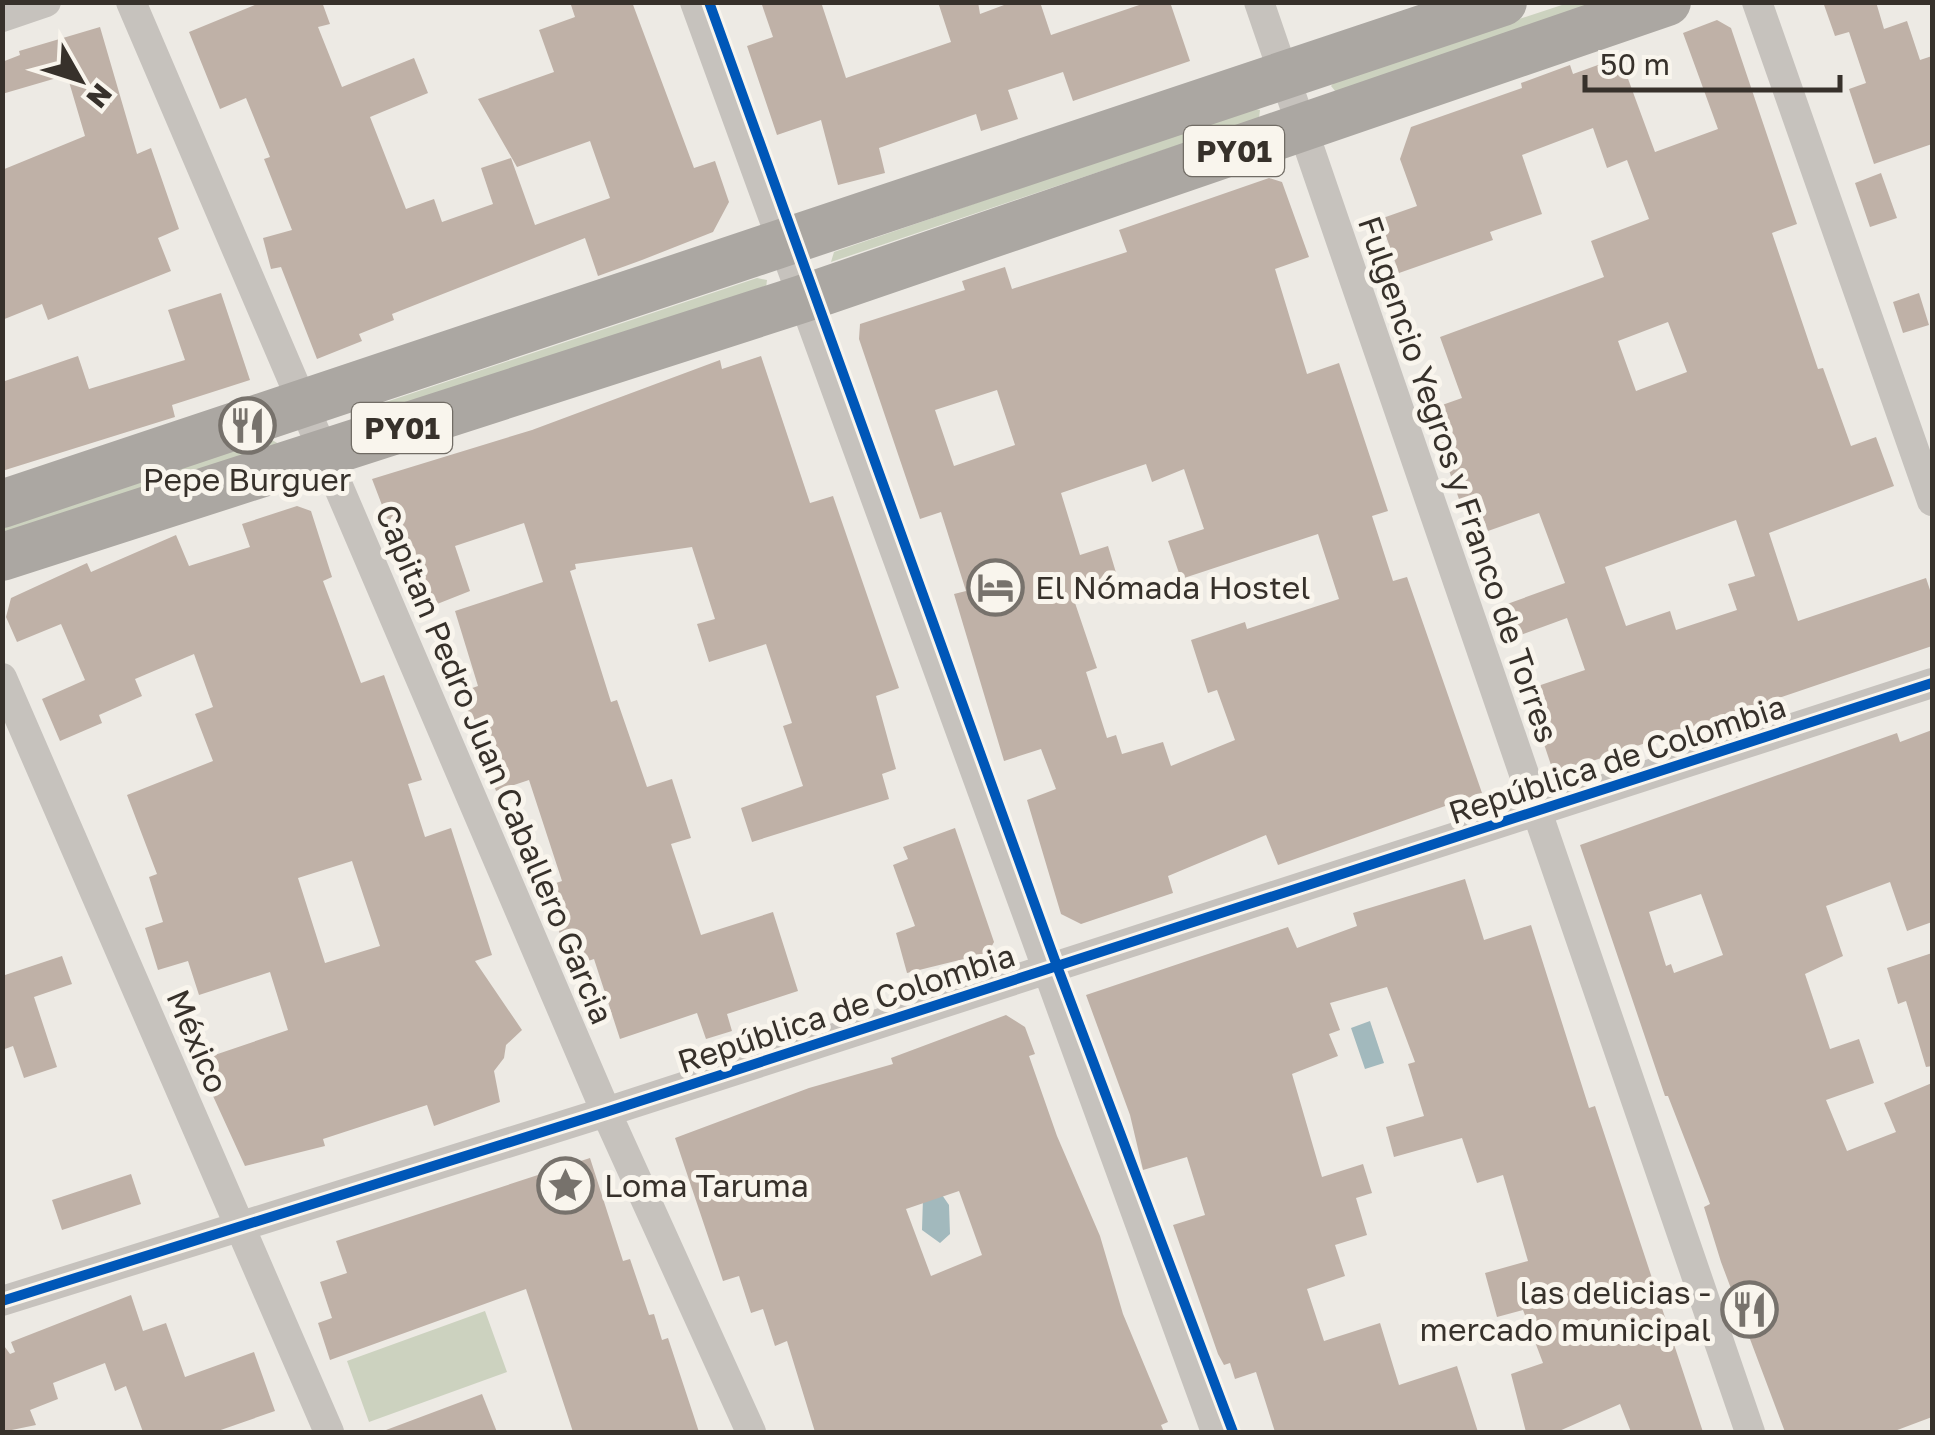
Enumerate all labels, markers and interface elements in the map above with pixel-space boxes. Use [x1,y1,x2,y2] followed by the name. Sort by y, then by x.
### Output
[30,30,130,130] north arrow
[1585,30,1840,92] scale bar
[1600,46,1670,82] text: 50 m
[80,77,119,115] text: N
[1184,126,1284,176] road number: PY01
[1351,211,1567,747] street label: Fulgencio Yegros y Franco de Torres
[217,395,277,455] restaurant icon: Pepe Burguer
[352,403,452,453] road number: PY01
[143,460,351,498] place label: Pepe Burguer
[368,499,622,1029] street label: Capitan Pedro Juan Caballero Garcia
[966,557,1026,617] hotel icon: El Nómada Hostel
[1035,568,1311,606] place label: El Nómada Hostel
[1444,687,1790,831] street label: República de Colombia
[673,936,1019,1080] street label: República de Colombia
[159,984,237,1098] street label: México
[535,1155,595,1215] place icon: Loma Taruma
[604,1166,809,1204] place label: Loma Taruma
[1420,1273,1711,1348] place label: las delicias - mercado municipal
[1720,1280,1780,1340] restaurant icon: las delicias - mercado municipal

